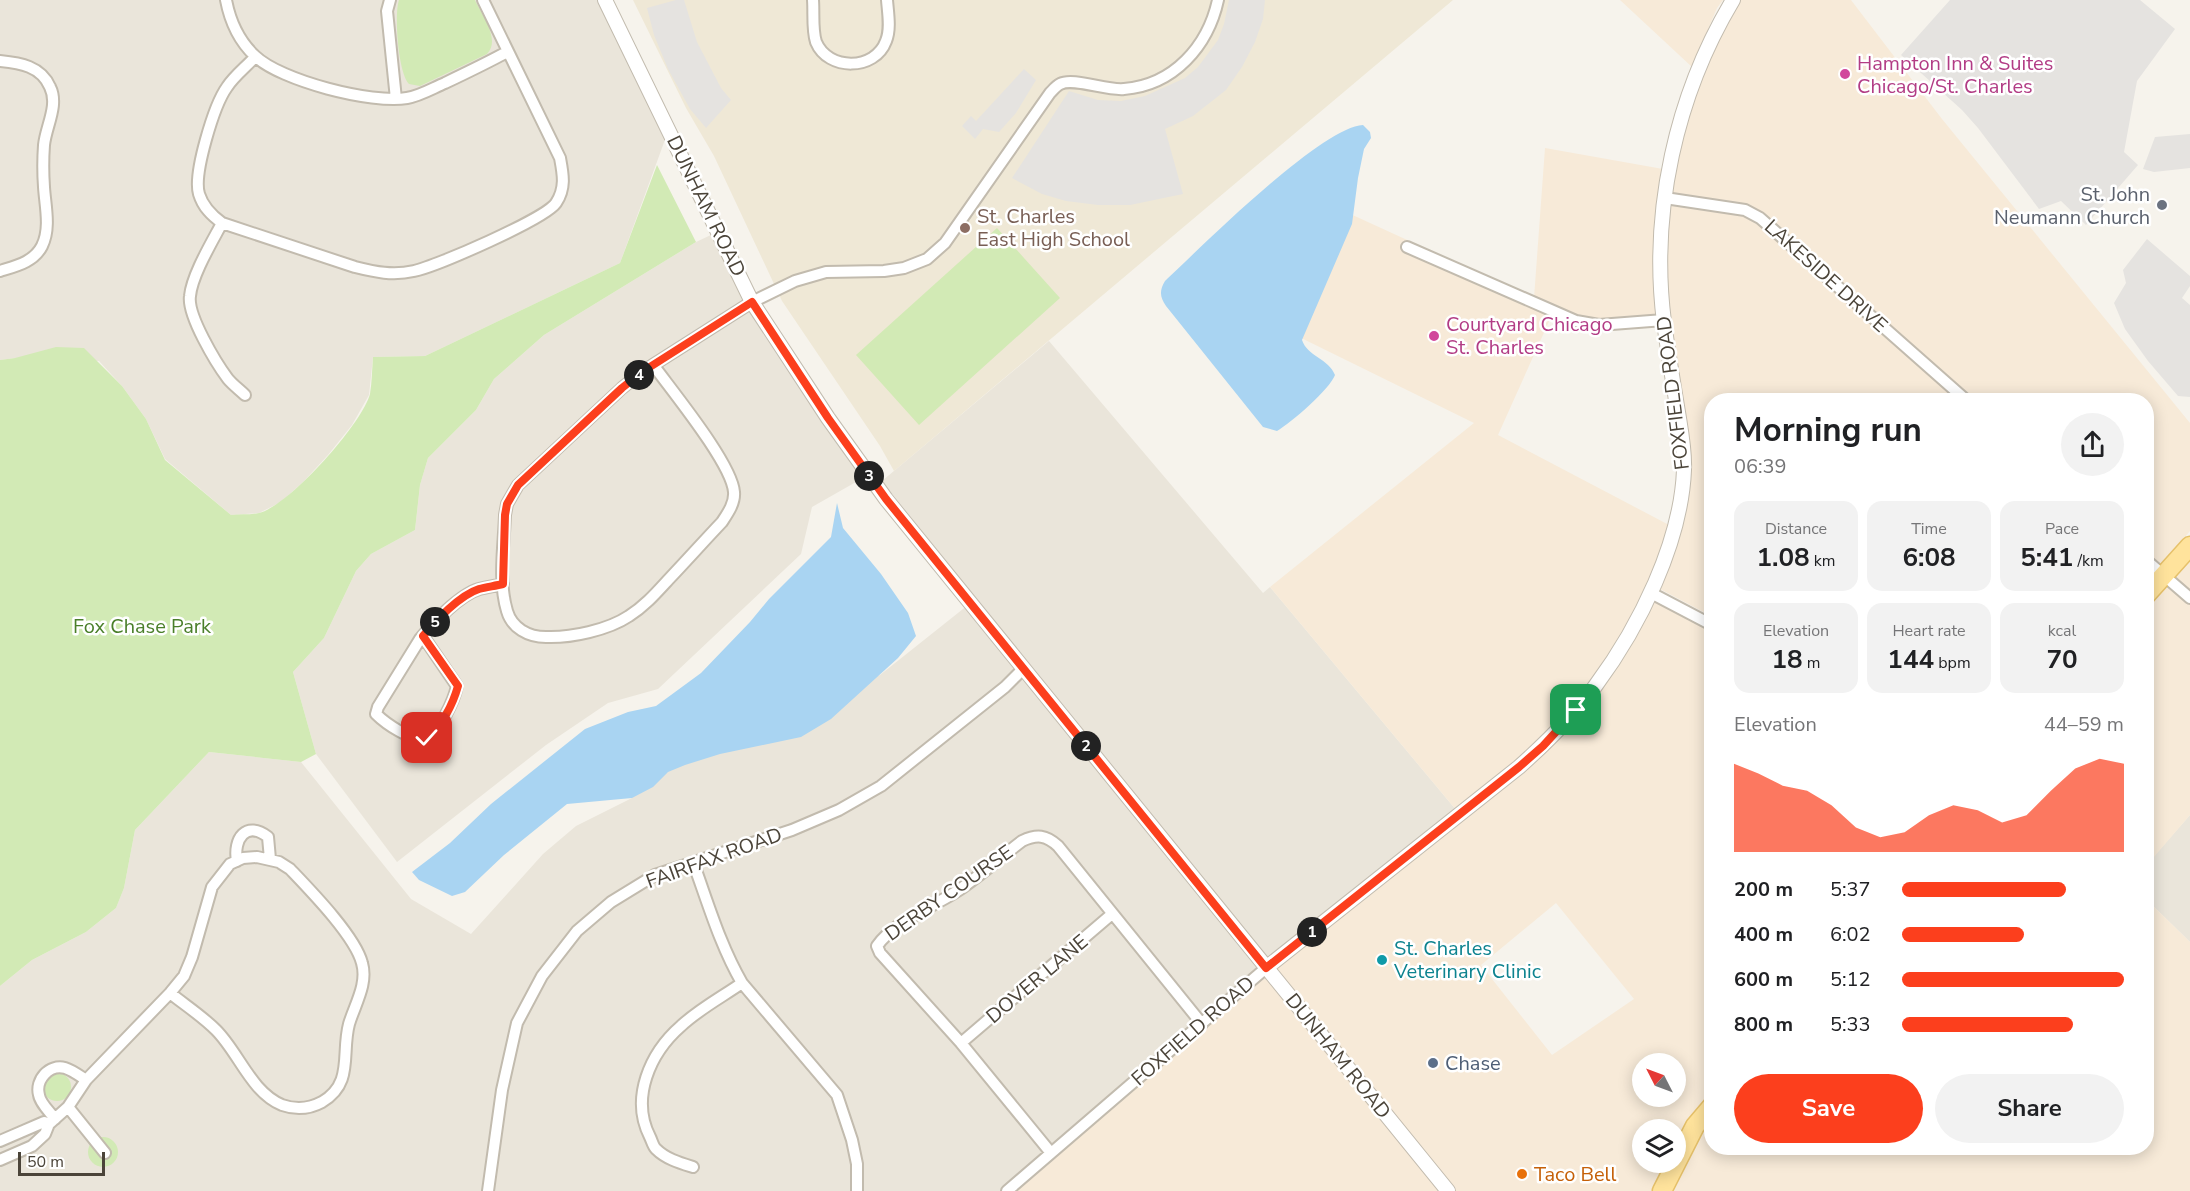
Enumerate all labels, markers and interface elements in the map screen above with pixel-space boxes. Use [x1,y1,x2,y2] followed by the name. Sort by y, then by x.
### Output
[1857,50,2053,100] place label: Hampton Inn & Suites Chicago/St. Charles
[1838,67,1852,81] marker: Hampton Inn & Suites Chicago/St. Charles
[660,131,752,281] street label: DUNHAM ROAD
[1994,181,2150,231] place label: St. John Neumann Church
[2155,198,2169,212] marker: St. John Neumann Church
[977,203,1130,253] place label: St. Charles East High School
[1759,213,1893,339] street label: LAKESIDE DRIVE
[958,221,972,235] marker: St. Charles East High School
[1446,311,1613,361] place label: Courtyard Chicago St. Charles
[1650,315,1696,471] street label: FOXFIELD ROAD
[1427,329,1441,343] marker: Courtyard Chicago St. Charles
[624,360,654,390] pin: 4
[634,364,644,386] text: 4
[1734,408,1922,453] text: Morning run
[2061,413,2124,476] button: share
[1734,453,1787,480] text: 06:39
[854,461,884,491] pin: 3
[864,465,874,487] text: 3
[1765,518,1827,540] text: Distance
[1911,518,1947,540] text: Time
[2045,518,2079,540] text: Pace
[1756,540,1810,575] text: 1.08
[1902,540,1956,575] text: 6:08
[2020,540,2073,575] text: 5:41
[1810,550,1836,572] text: km
[2073,550,2104,572] text: /km
[420,607,450,637] pin: 5
[430,611,440,633] text: 5
[73,613,212,640] park label: Fox Chase Park
[1763,620,1829,642] text: Elevation
[1892,620,1966,642] text: Heart rate
[2048,620,2076,642] text: kcal
[1771,642,1803,677] text: 18
[1887,642,1934,677] text: 144
[2046,642,2078,677] text: 70
[1803,652,1821,674] text: m
[1934,652,1971,674] text: bpm
[1550,684,1601,735] pin
[1559,693,1592,726] icon: arrive
[1734,711,1817,738] text: Elevation
[2044,711,2124,738] text: 44–59 m
[401,712,452,763] pin
[410,721,443,754] icon: check
[1071,731,1101,761] pin: 2
[1081,735,1091,757] text: 2
[642,821,786,895] street label: FAIRFAX ROAD
[880,839,1018,947] street label: DERBY COURSE
[1734,876,1793,903] text: 200 m
[1830,876,1871,903] text: 5:37
[1297,917,1327,947] pin: 1
[1307,921,1317,943] text: 1
[1734,921,1793,948] text: 400 m
[1830,921,1871,948] text: 6:02
[980,928,1094,1030] street label: DOVER LANE
[1393,935,1541,985] place label: St. Charles Veterinary Clinic
[1375,953,1389,967] marker: St. Charles Veterinary Clinic
[1734,966,1793,993] text: 600 m
[1830,966,1871,993] text: 5:12
[1126,970,1260,1092] street label: FOXFIELD ROAD
[1279,988,1397,1124] street label: DUNHAM ROAD
[1734,1011,1793,1038] text: 800 m
[1830,1011,1871,1038] text: 5:33
[1445,1050,1501,1077] place label: Chase
[1632,1053,1686,1107] north arrow
[1632,1053,1686,1173] map controls
[1426,1056,1440,1070] marker: Chase
[1734,1074,1923,1143] button: Save
[1935,1074,2124,1143] button: Share
[1632,1119,1686,1173] button: layers
[18,1149,105,1176] scale bar
[27,1151,64,1173] text: 50 m
[1534,1161,1617,1188] place label: Taco Bell
[1515,1167,1529,1181] marker: Taco Bell

